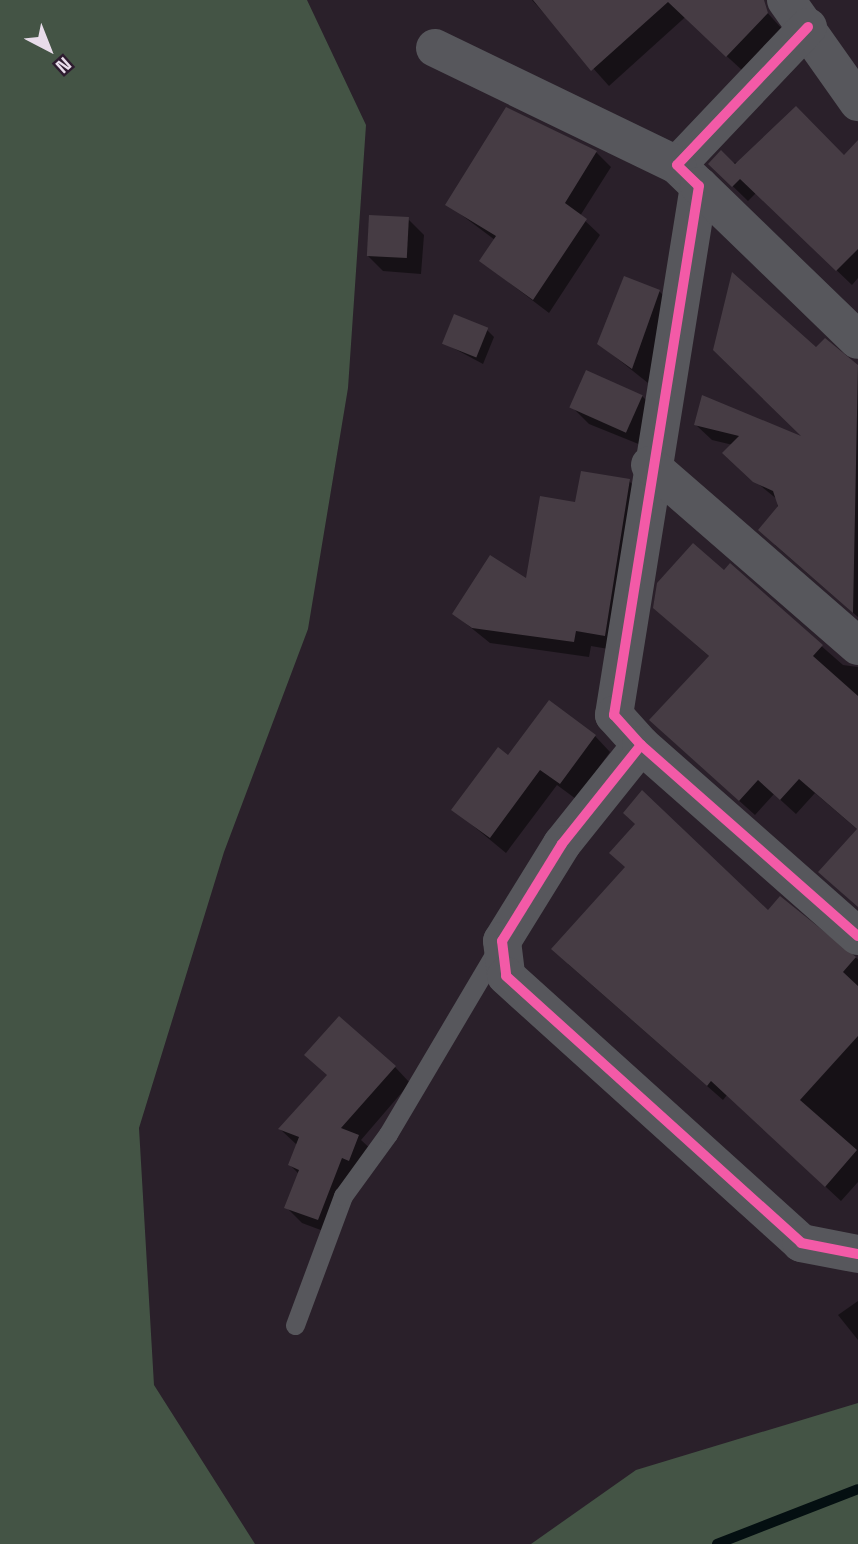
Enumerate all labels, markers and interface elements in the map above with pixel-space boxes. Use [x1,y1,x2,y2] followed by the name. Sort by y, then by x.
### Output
[14,14,84,84] north arrow
[50,51,76,79] text: N

